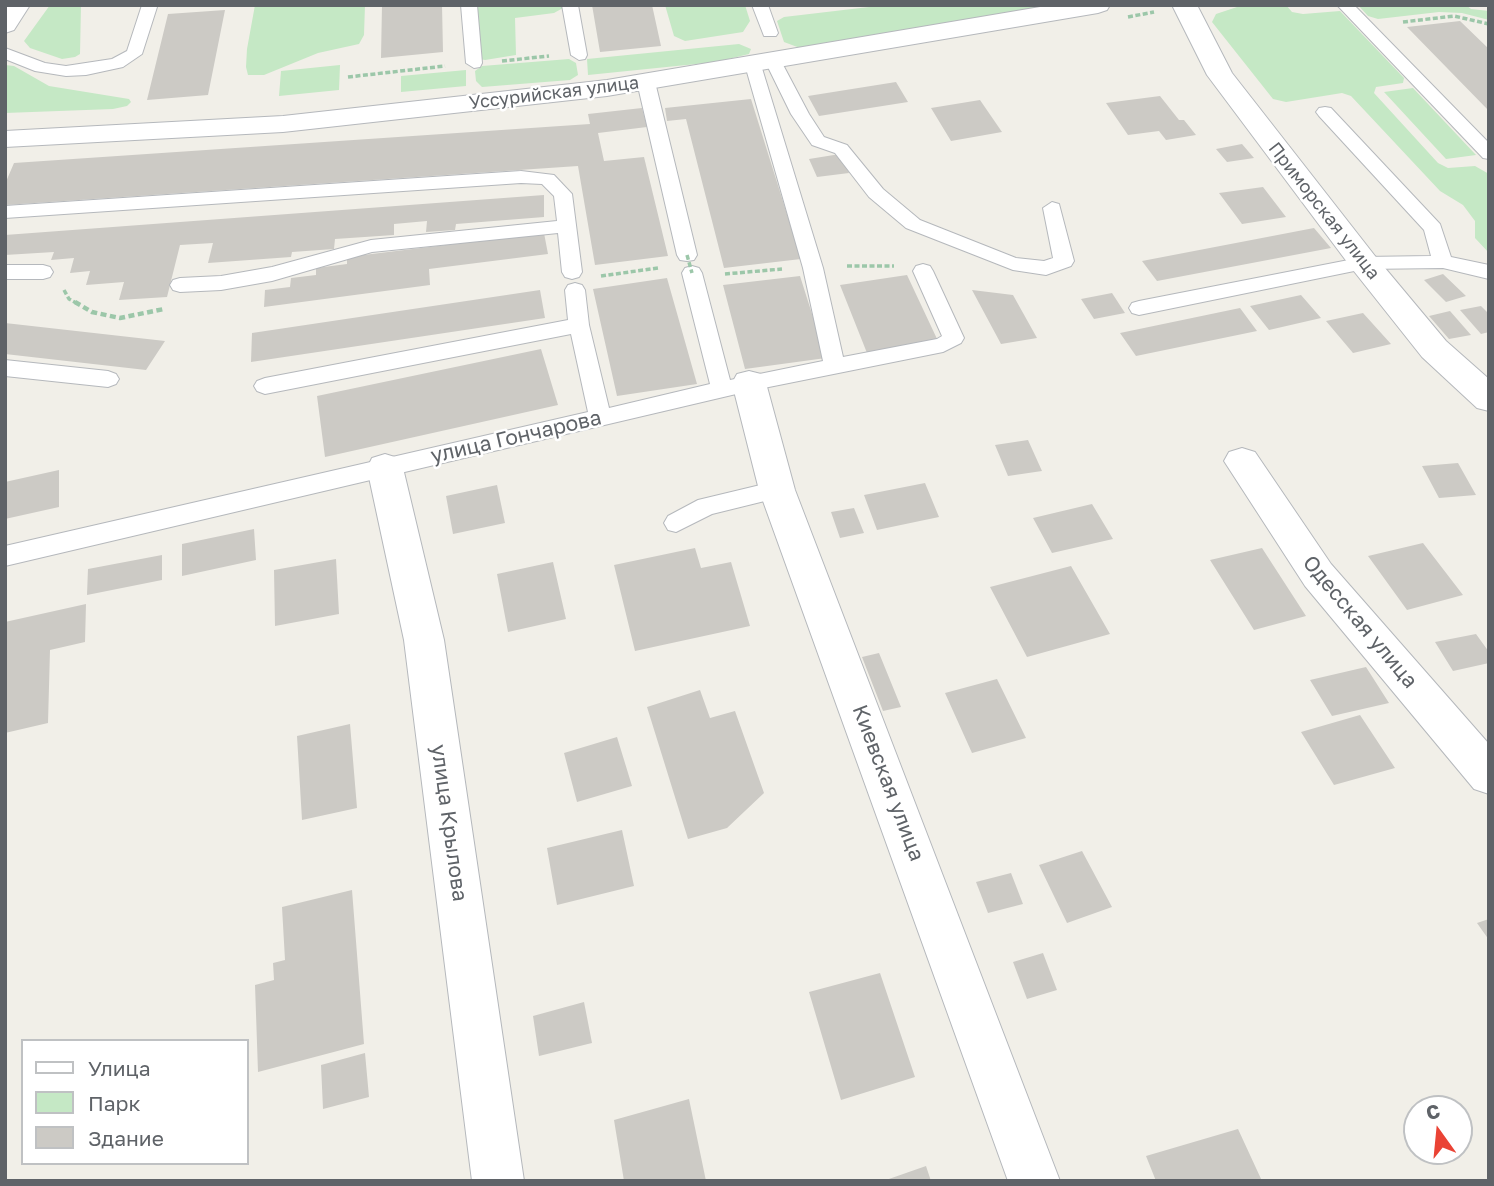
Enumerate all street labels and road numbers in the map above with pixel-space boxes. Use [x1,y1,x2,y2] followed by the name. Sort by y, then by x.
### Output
[468,72,640,114] street label: Уссурийская улица
[1264,138,1384,284] street label: Приморская улица
[428,405,604,469] street label: улица Гончарова
[1297,551,1423,693] street label: Одесская улица
[847,701,929,865] street label: Киевская улица
[426,743,472,903] street label: улица Крылова

